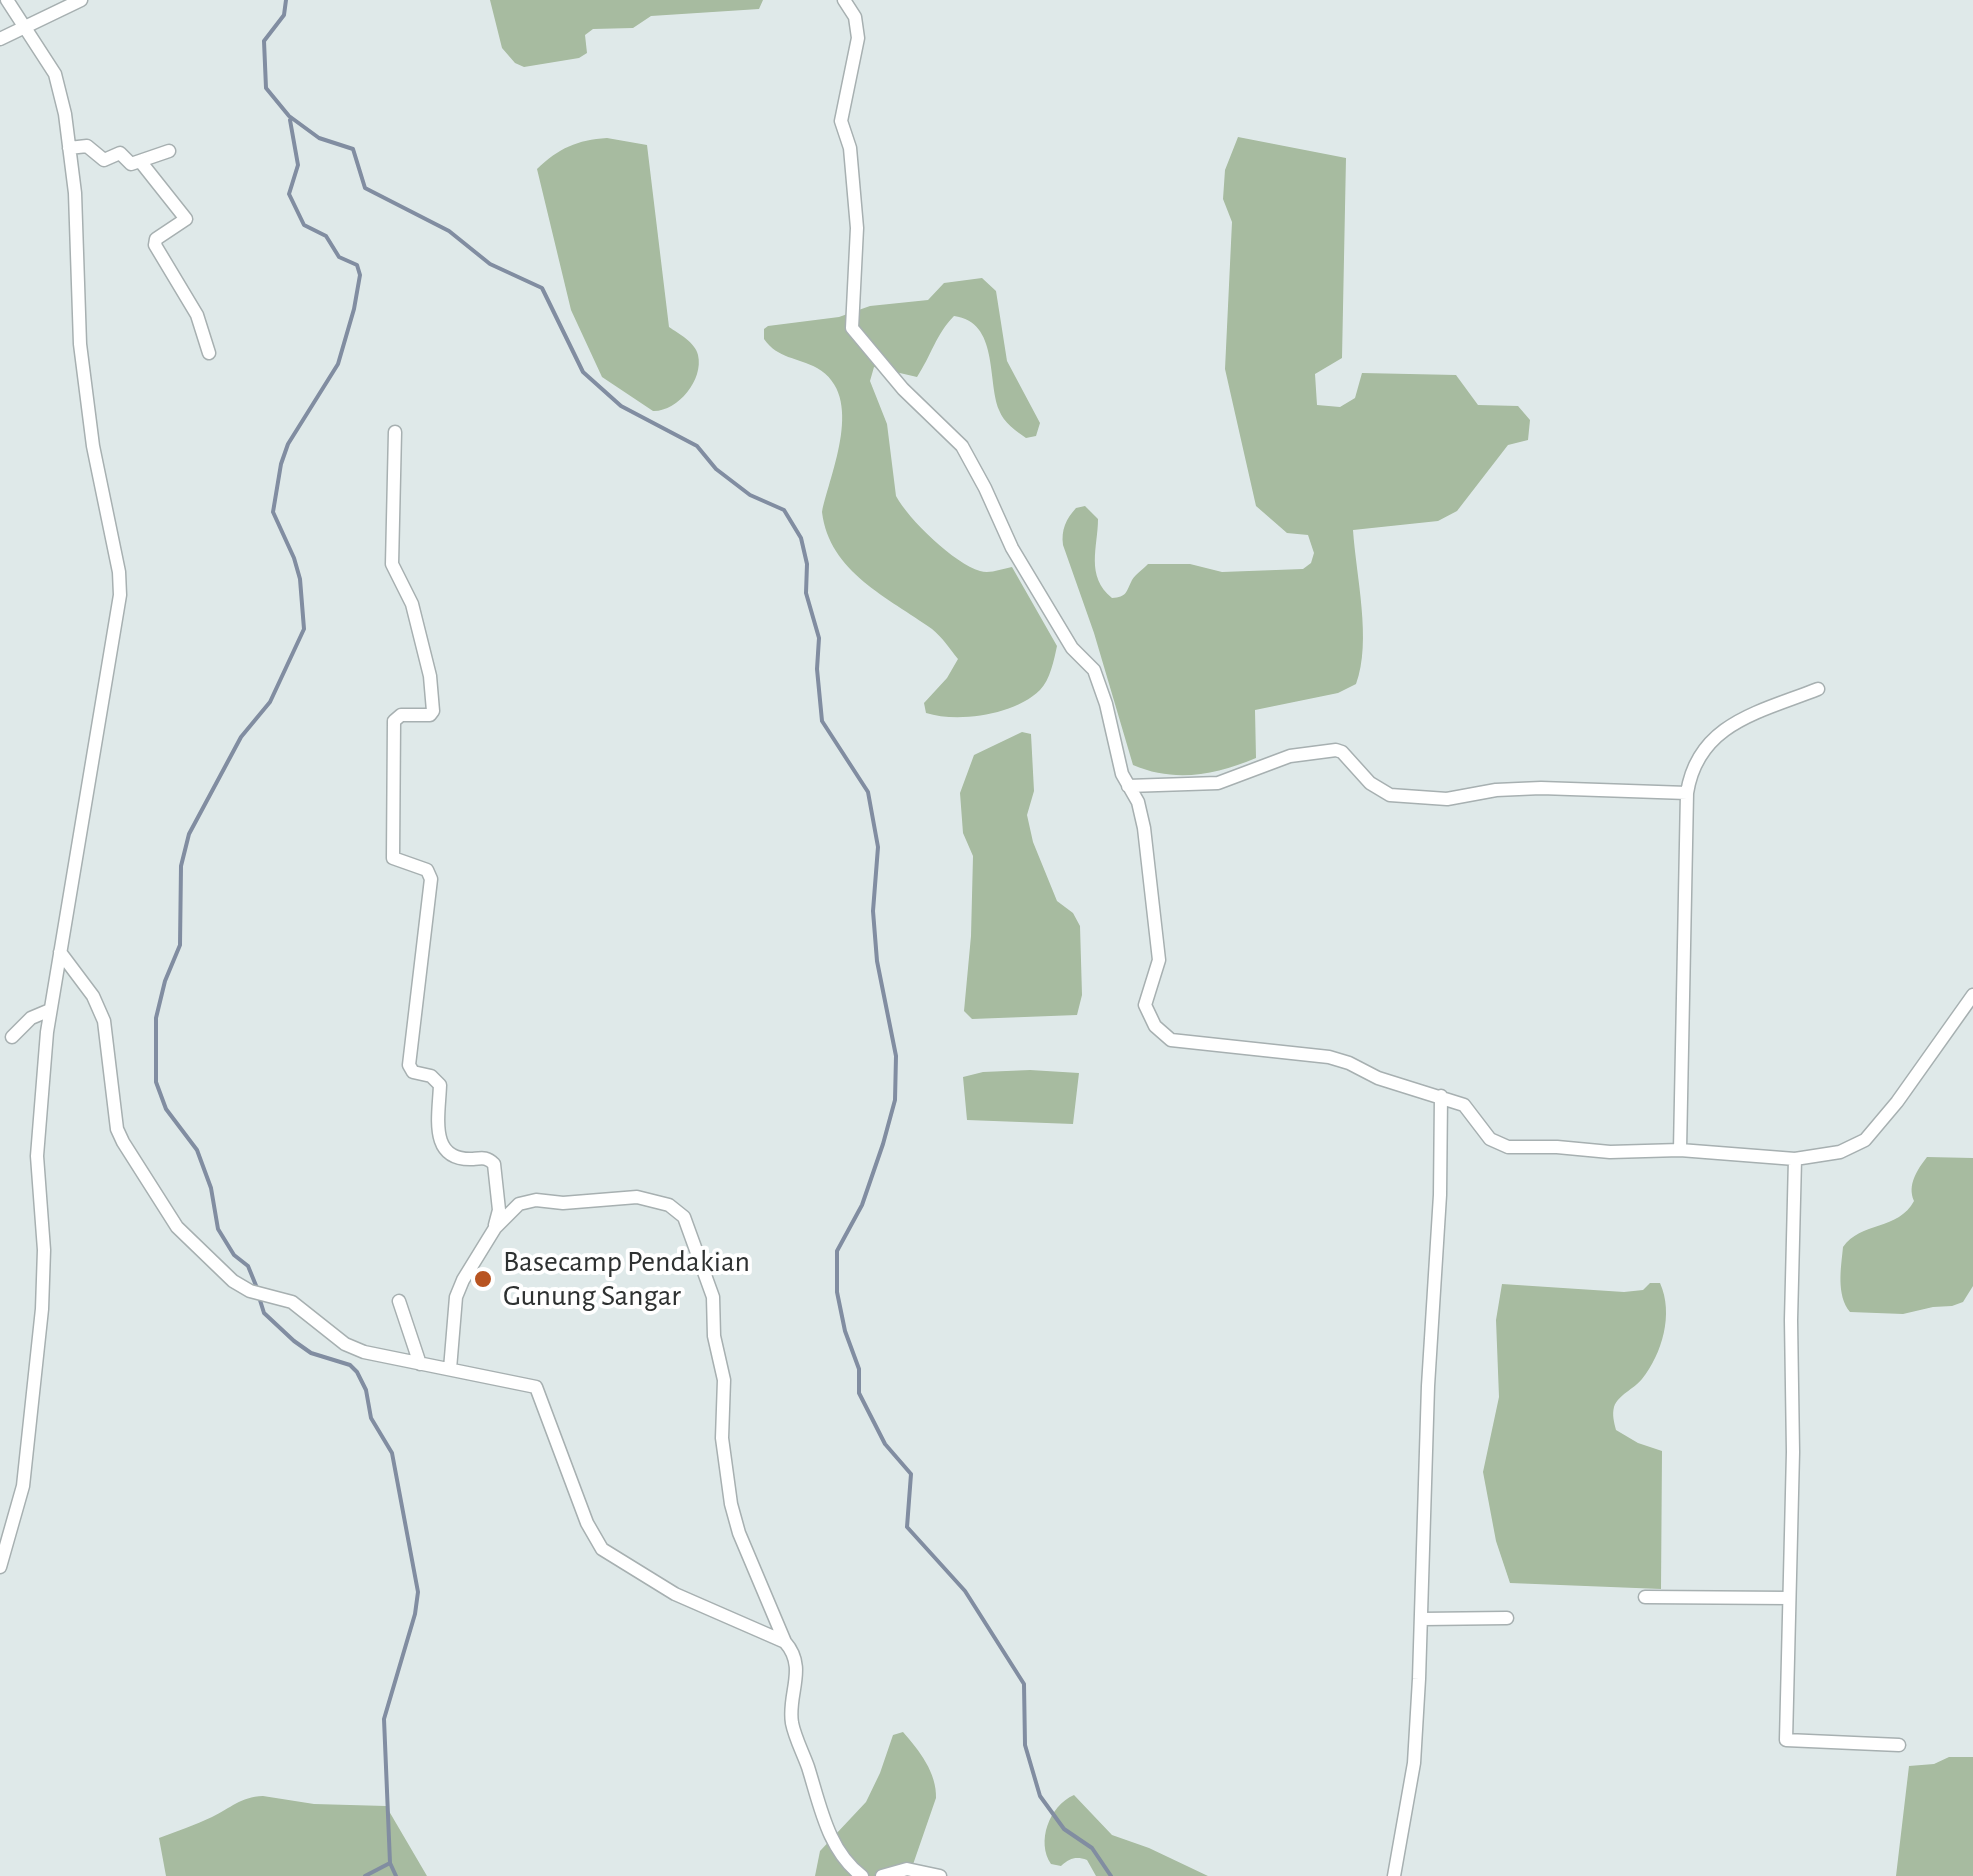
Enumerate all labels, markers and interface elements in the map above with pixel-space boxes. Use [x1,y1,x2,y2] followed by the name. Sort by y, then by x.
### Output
[503,1244,750,1314] place label: Basecamp Pendakian Gunung Sangar
[472,1268,494,1290] marker: Basecamp Pendakian Gunung Sangar

